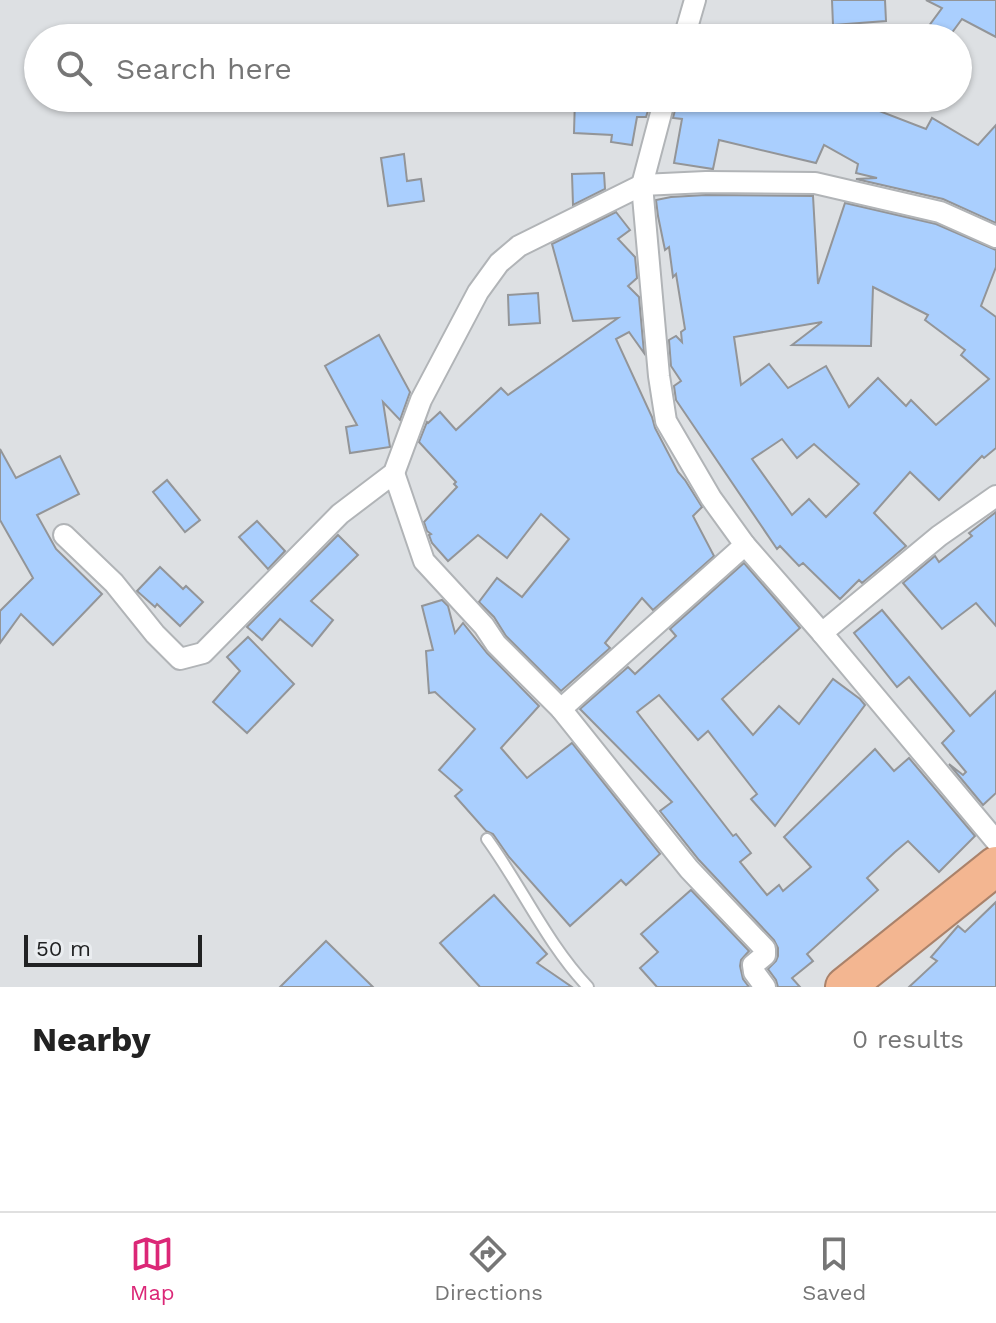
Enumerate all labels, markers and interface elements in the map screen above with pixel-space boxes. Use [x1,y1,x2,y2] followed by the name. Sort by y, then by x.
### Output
[24,24,972,112] search box
[52,46,96,90] icon: search
[116,51,292,86] text: Search here
[24,931,202,967] scale bar
[36,936,91,961] text: 50 m
[32,1019,151,1059] text: Nearby
[852,1024,964,1054] text: 0 results
[130,1232,175,1305] tab: Map
[434,1232,543,1305] tab: Directions
[802,1232,866,1305] tab: Saved

